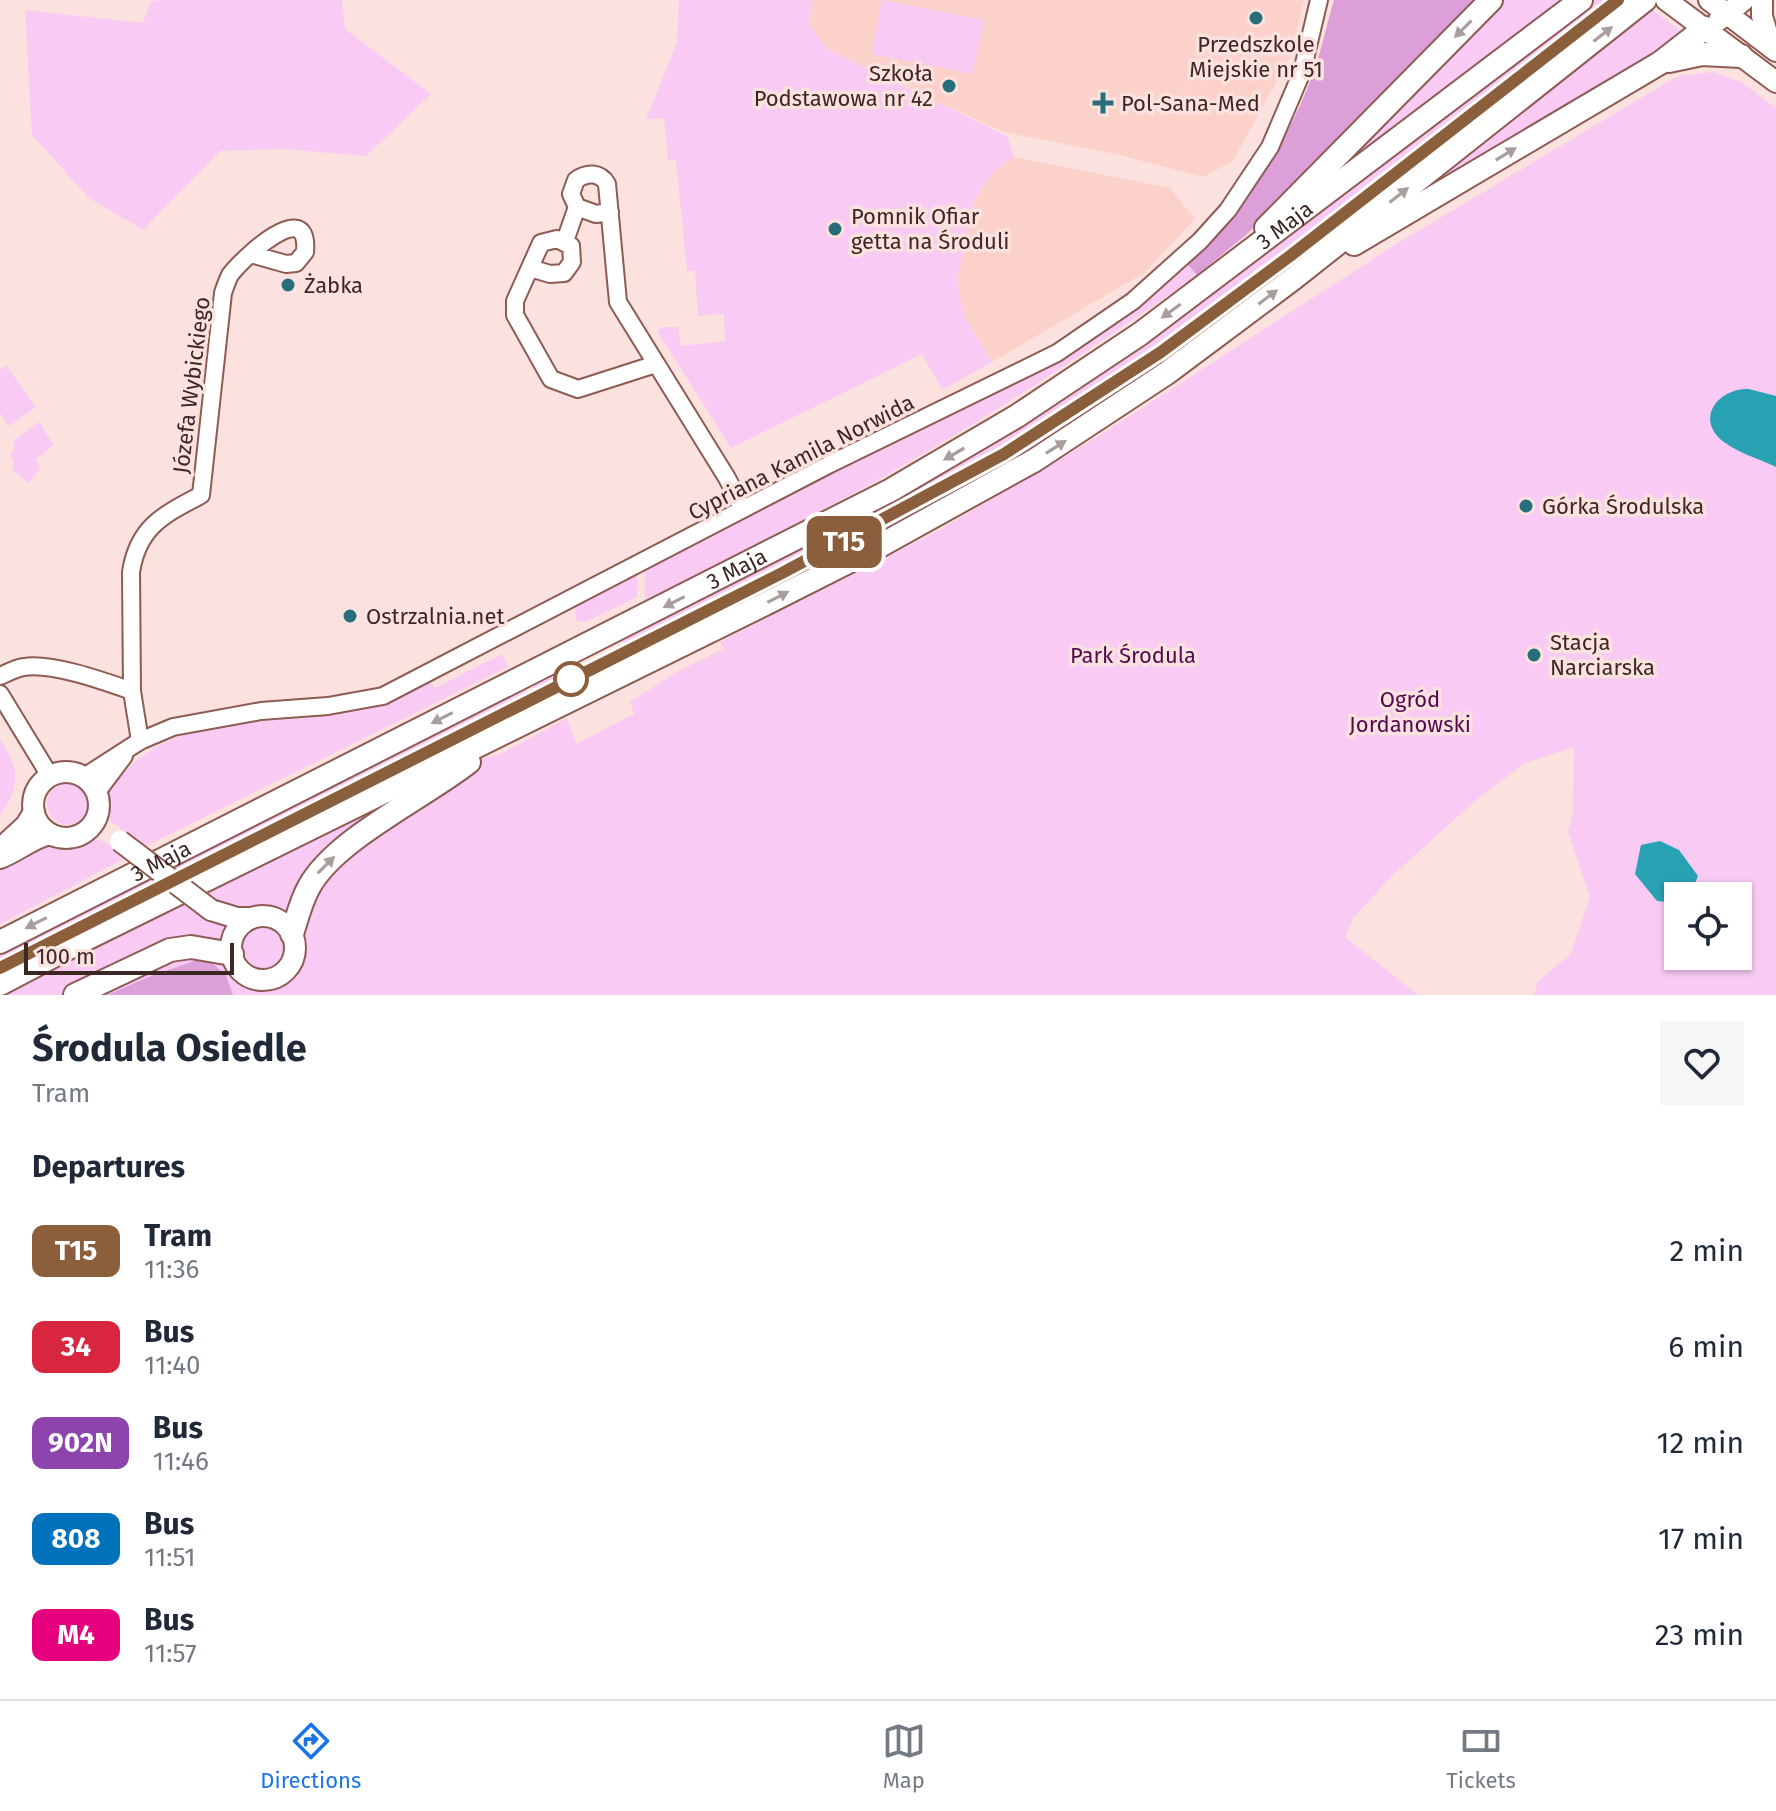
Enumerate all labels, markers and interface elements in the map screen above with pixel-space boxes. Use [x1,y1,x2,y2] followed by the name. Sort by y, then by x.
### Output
[1247,9,1265,27] marker: Przedszkole Miejskie nr 51
[1454,19,1472,38] one-way arrow
[1593,26,1613,42] one-way arrow
[1189,31,1323,83] place label: Przedszkole Miejskie nr 51
[754,60,933,112] place label: Szkoła Podstawowa nr 42
[940,77,958,95] marker: Szkoła Podstawowa nr 42
[1121,90,1260,117] place label: Pol-Sana-Med
[1092,92,1114,114] marker: Pol-Sana-Med
[1495,148,1518,162] one-way arrow
[1389,187,1409,203] one-way arrow
[1251,195,1318,255] street label: 3 Maja
[851,203,1010,255] place label: Pomnik Ofiar getta na Środuli
[826,220,844,238] marker: Pomnik Ofiar getta na Środuli
[304,272,363,299] place label: Żabka
[279,276,297,294] marker: Żabka
[1258,290,1278,306] one-way arrow
[167,295,216,475] street label: Józefa Wybickiego
[1160,303,1181,319] one-way arrow
[684,389,919,526] street label: Cypriana Kamila Norwida
[1045,440,1066,455] one-way arrow
[942,447,965,461] one-way arrow
[1542,493,1704,520] place label: Górka Środulska
[1517,497,1535,515] marker: Górka Środulska
[798,516,890,568] line badge: T15
[823,525,865,558] text: T15
[702,542,771,595] street label: 3 Maja
[766,591,789,604] one-way arrow
[663,595,686,609] one-way arrow
[366,603,504,630] place label: Ostrzalnia.net
[341,607,359,625] marker: Ostrzalnia.net
[1550,629,1655,681] place label: Stacja Narciarska
[1070,642,1196,669] park label: Park Środula
[1525,646,1543,664] marker: Stacja Narciarska
[554,662,588,696] unlabelled marker
[1349,686,1471,738] park label: Ogród Jordanowski
[430,711,453,725] one-way arrow
[126,835,195,887] street label: 3 Maja
[317,856,335,875] one-way arrow
[1664,882,1752,970] map controls
[1664,882,1752,970] button: locate
[25,917,48,930] one-way arrow
[24,939,234,975] scale bar
[36,943,95,970] text: 100 m
[1660,1021,1744,1105] button: heart
[32,1025,307,1071] text: Środula Osiedle
[32,1078,90,1109] text: Tram
[32,1149,185,1185] text: Departures
[144,1218,212,1254] text: Tram
[1669,1233,1744,1269] text: 2 min
[55,1234,97,1267] text: T15
[144,1254,199,1285] text: 11:36
[144,1314,194,1350] text: Bus
[1668,1329,1744,1365] text: 6 min
[61,1330,91,1363] text: 34
[144,1350,201,1381] text: 11:40
[153,1410,203,1446] text: Bus
[1656,1425,1744,1461] text: 12 min
[48,1426,113,1459] text: 902N
[153,1446,209,1477] text: 11:46
[144,1506,194,1542] text: Bus
[1658,1521,1744,1557] text: 17 min
[52,1522,100,1555] text: 808
[144,1542,195,1573] text: 11:51
[144,1602,194,1638] text: Bus
[1655,1617,1744,1653] text: 23 min
[57,1618,95,1651] text: M4
[144,1638,196,1669] text: 11:57
[260,1719,361,1794] tab: Directions
[882,1719,926,1794] tab: Map
[1446,1719,1516,1794] tab: Tickets

